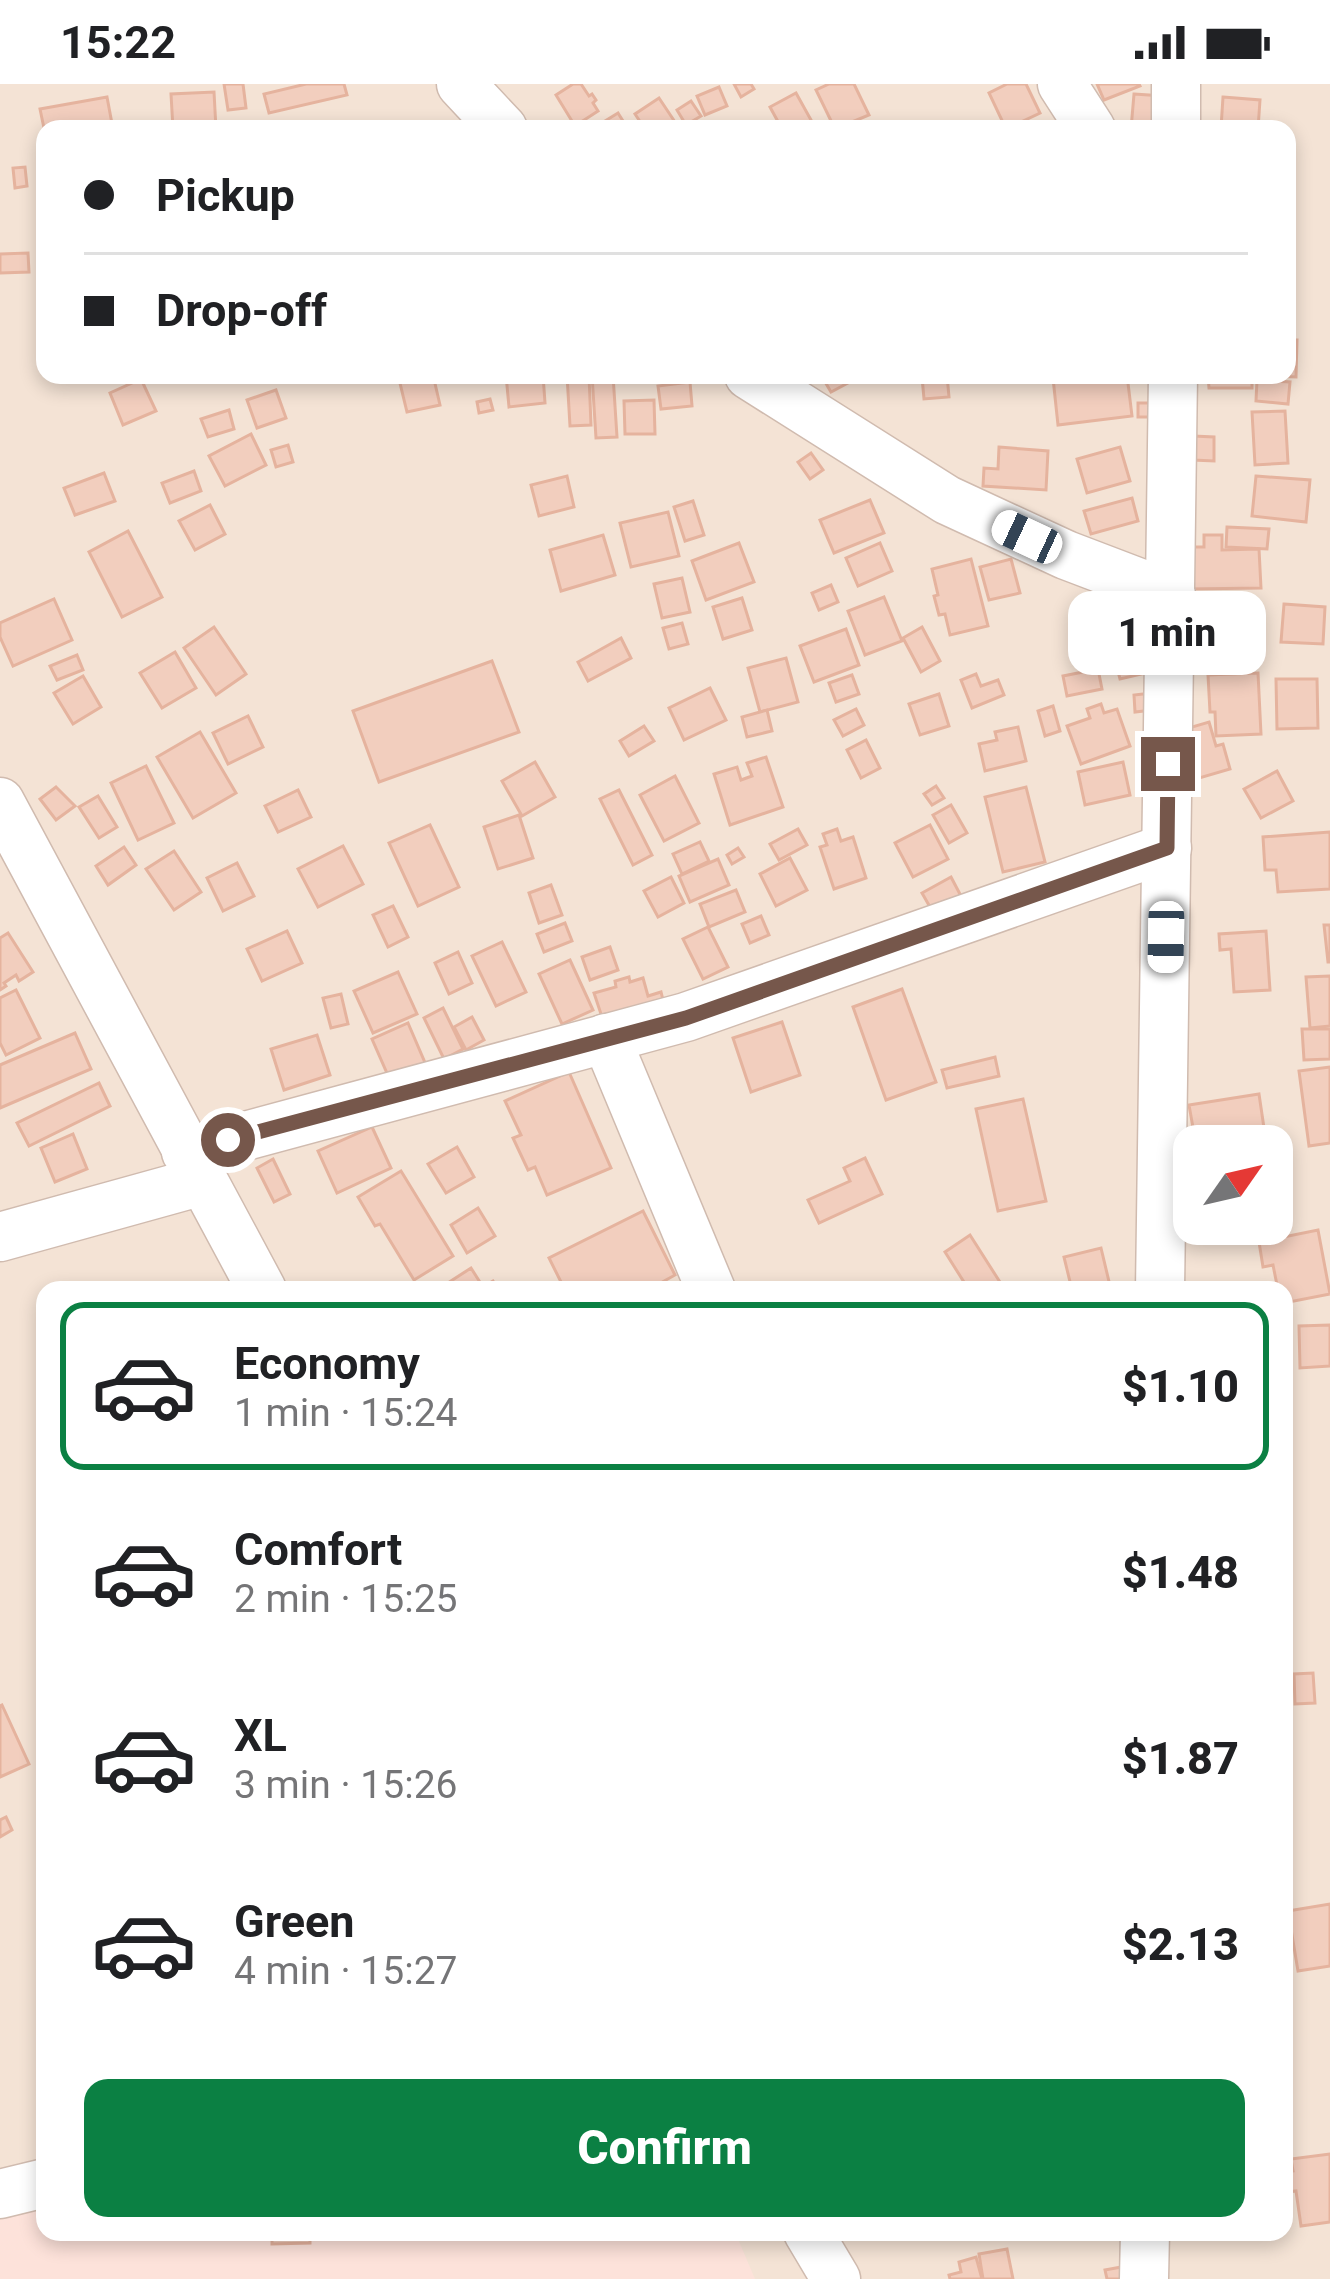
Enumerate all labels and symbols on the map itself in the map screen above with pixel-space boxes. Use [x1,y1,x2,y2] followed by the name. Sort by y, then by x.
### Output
[987,505,1067,569] car
[1069,590,1267,674] callout: 1 min
[1141,737,1195,791] route end
[1147,901,1185,973] car
[201,1113,255,1167] route start
[1173,1125,1293,1245] north arrow

